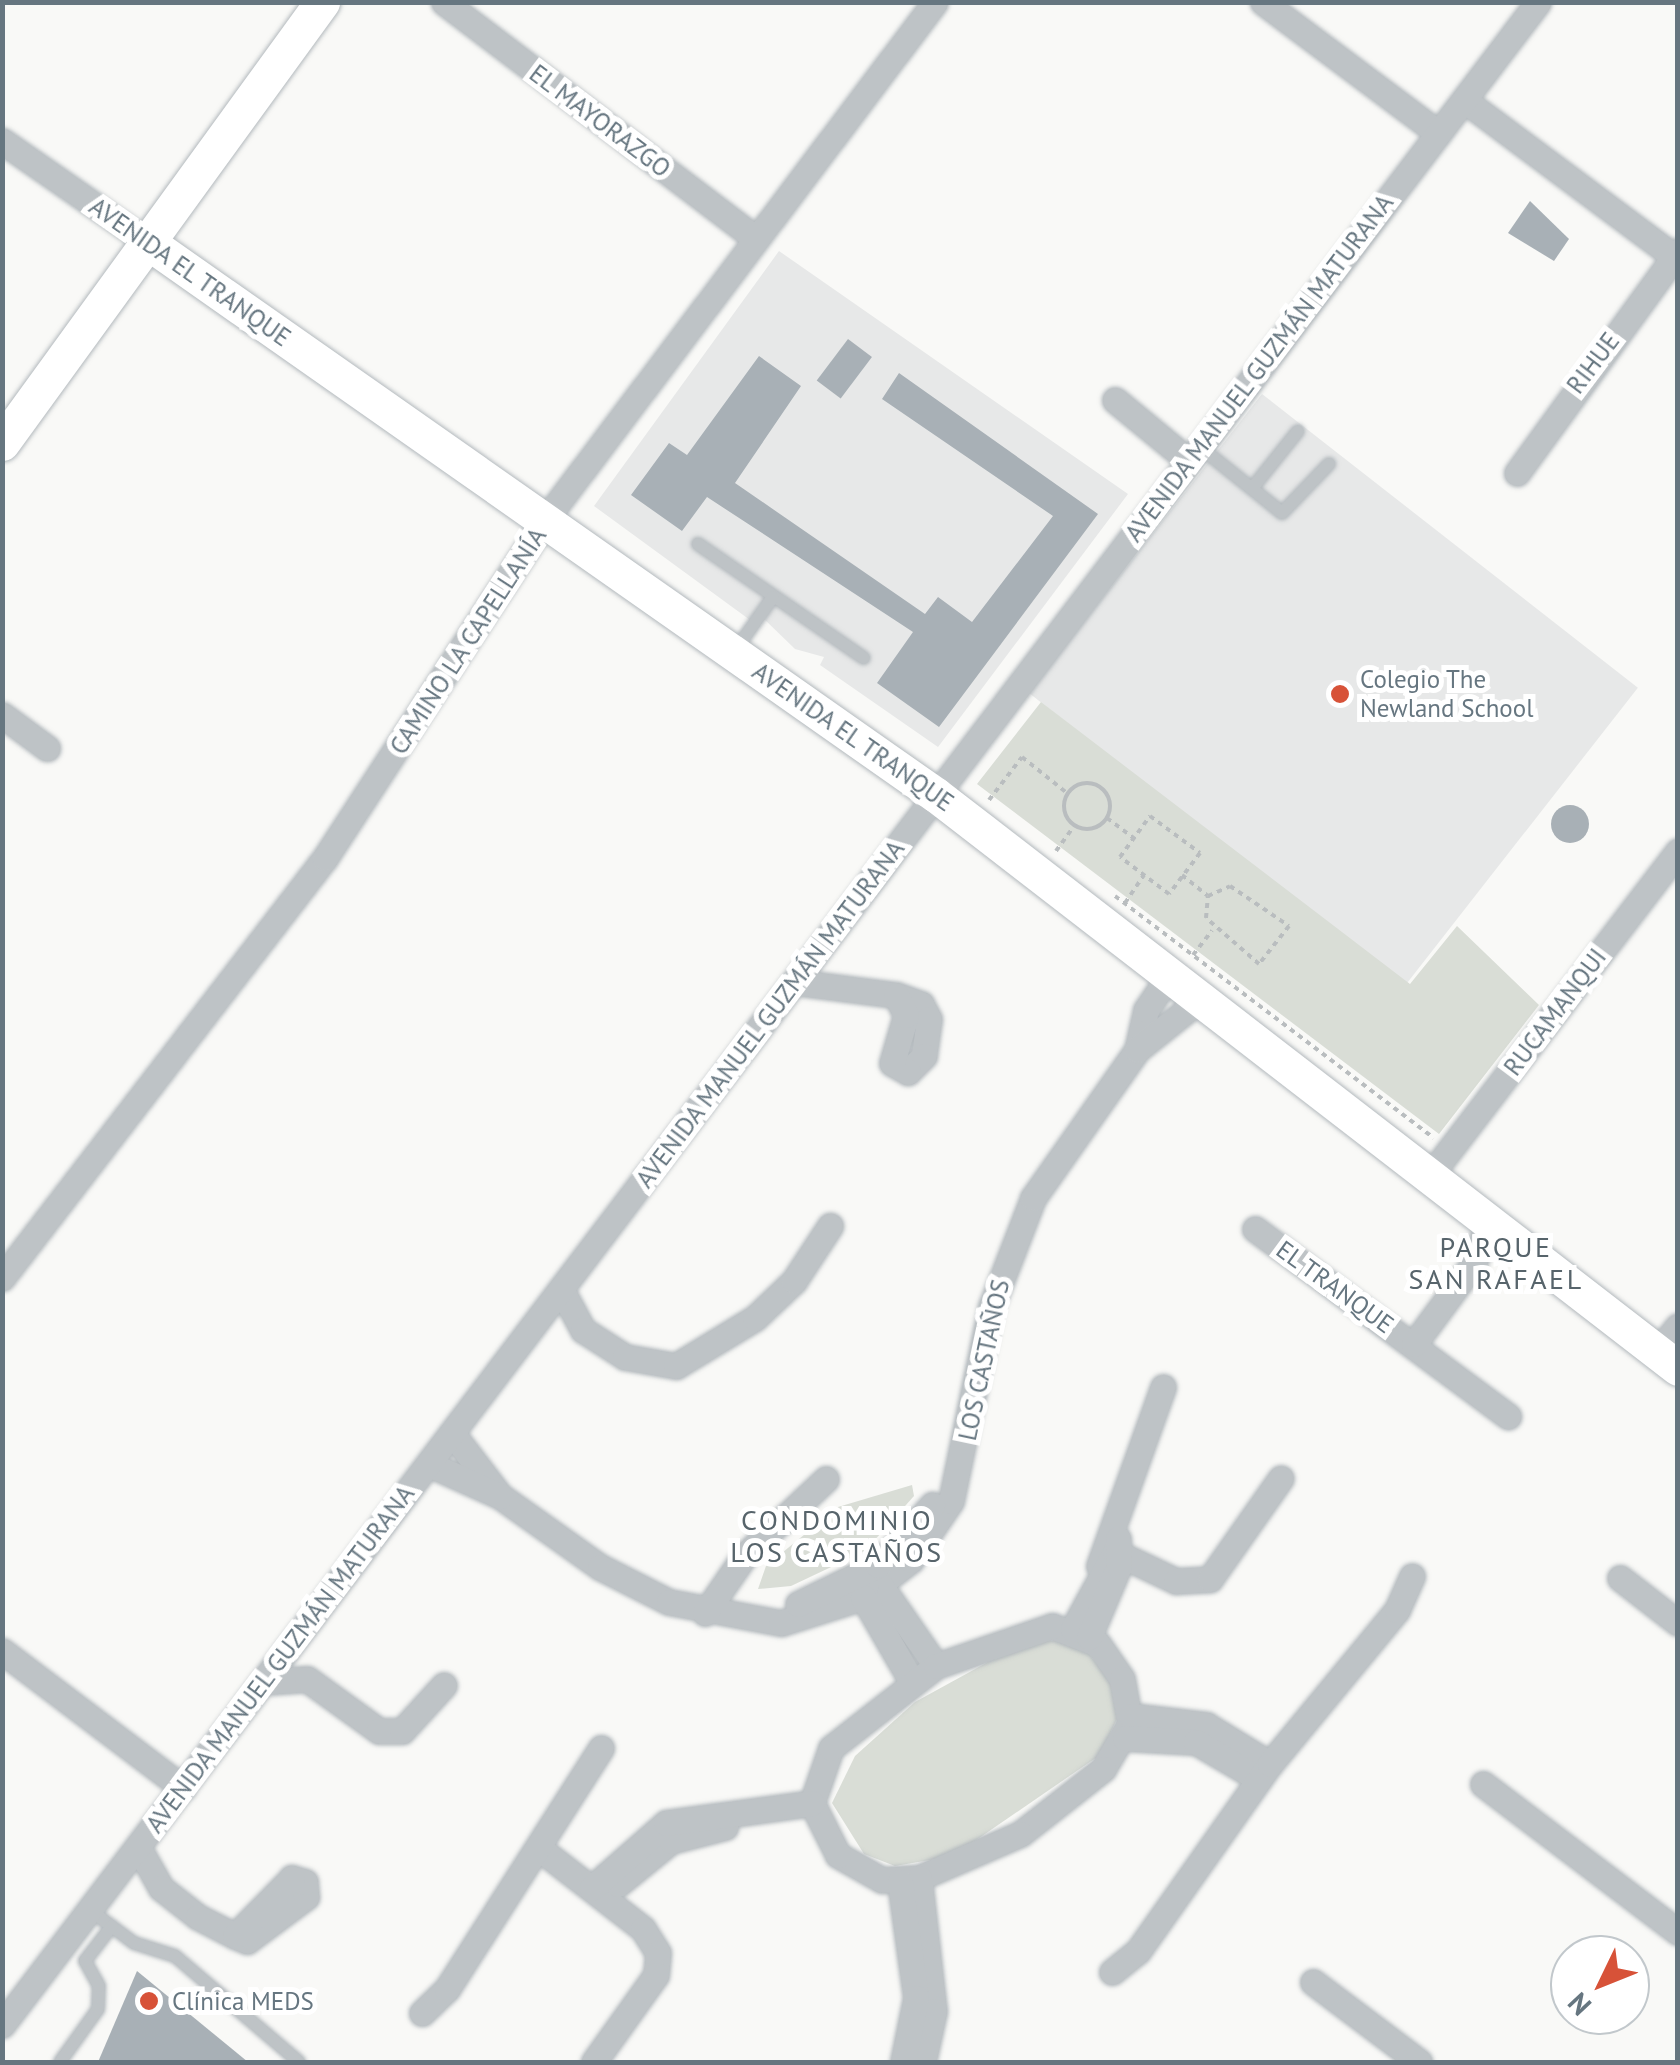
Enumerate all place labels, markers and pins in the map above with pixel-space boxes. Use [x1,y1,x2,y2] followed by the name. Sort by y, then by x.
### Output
[1360,665,1533,724] place label: Colegio The Newland School
[1329,683,1351,705] marker: Colegio The Newland School
[172,1986,314,2016] place label: Clínica MEDS
[136,1988,162,2014] marker: Clínica MEDS

